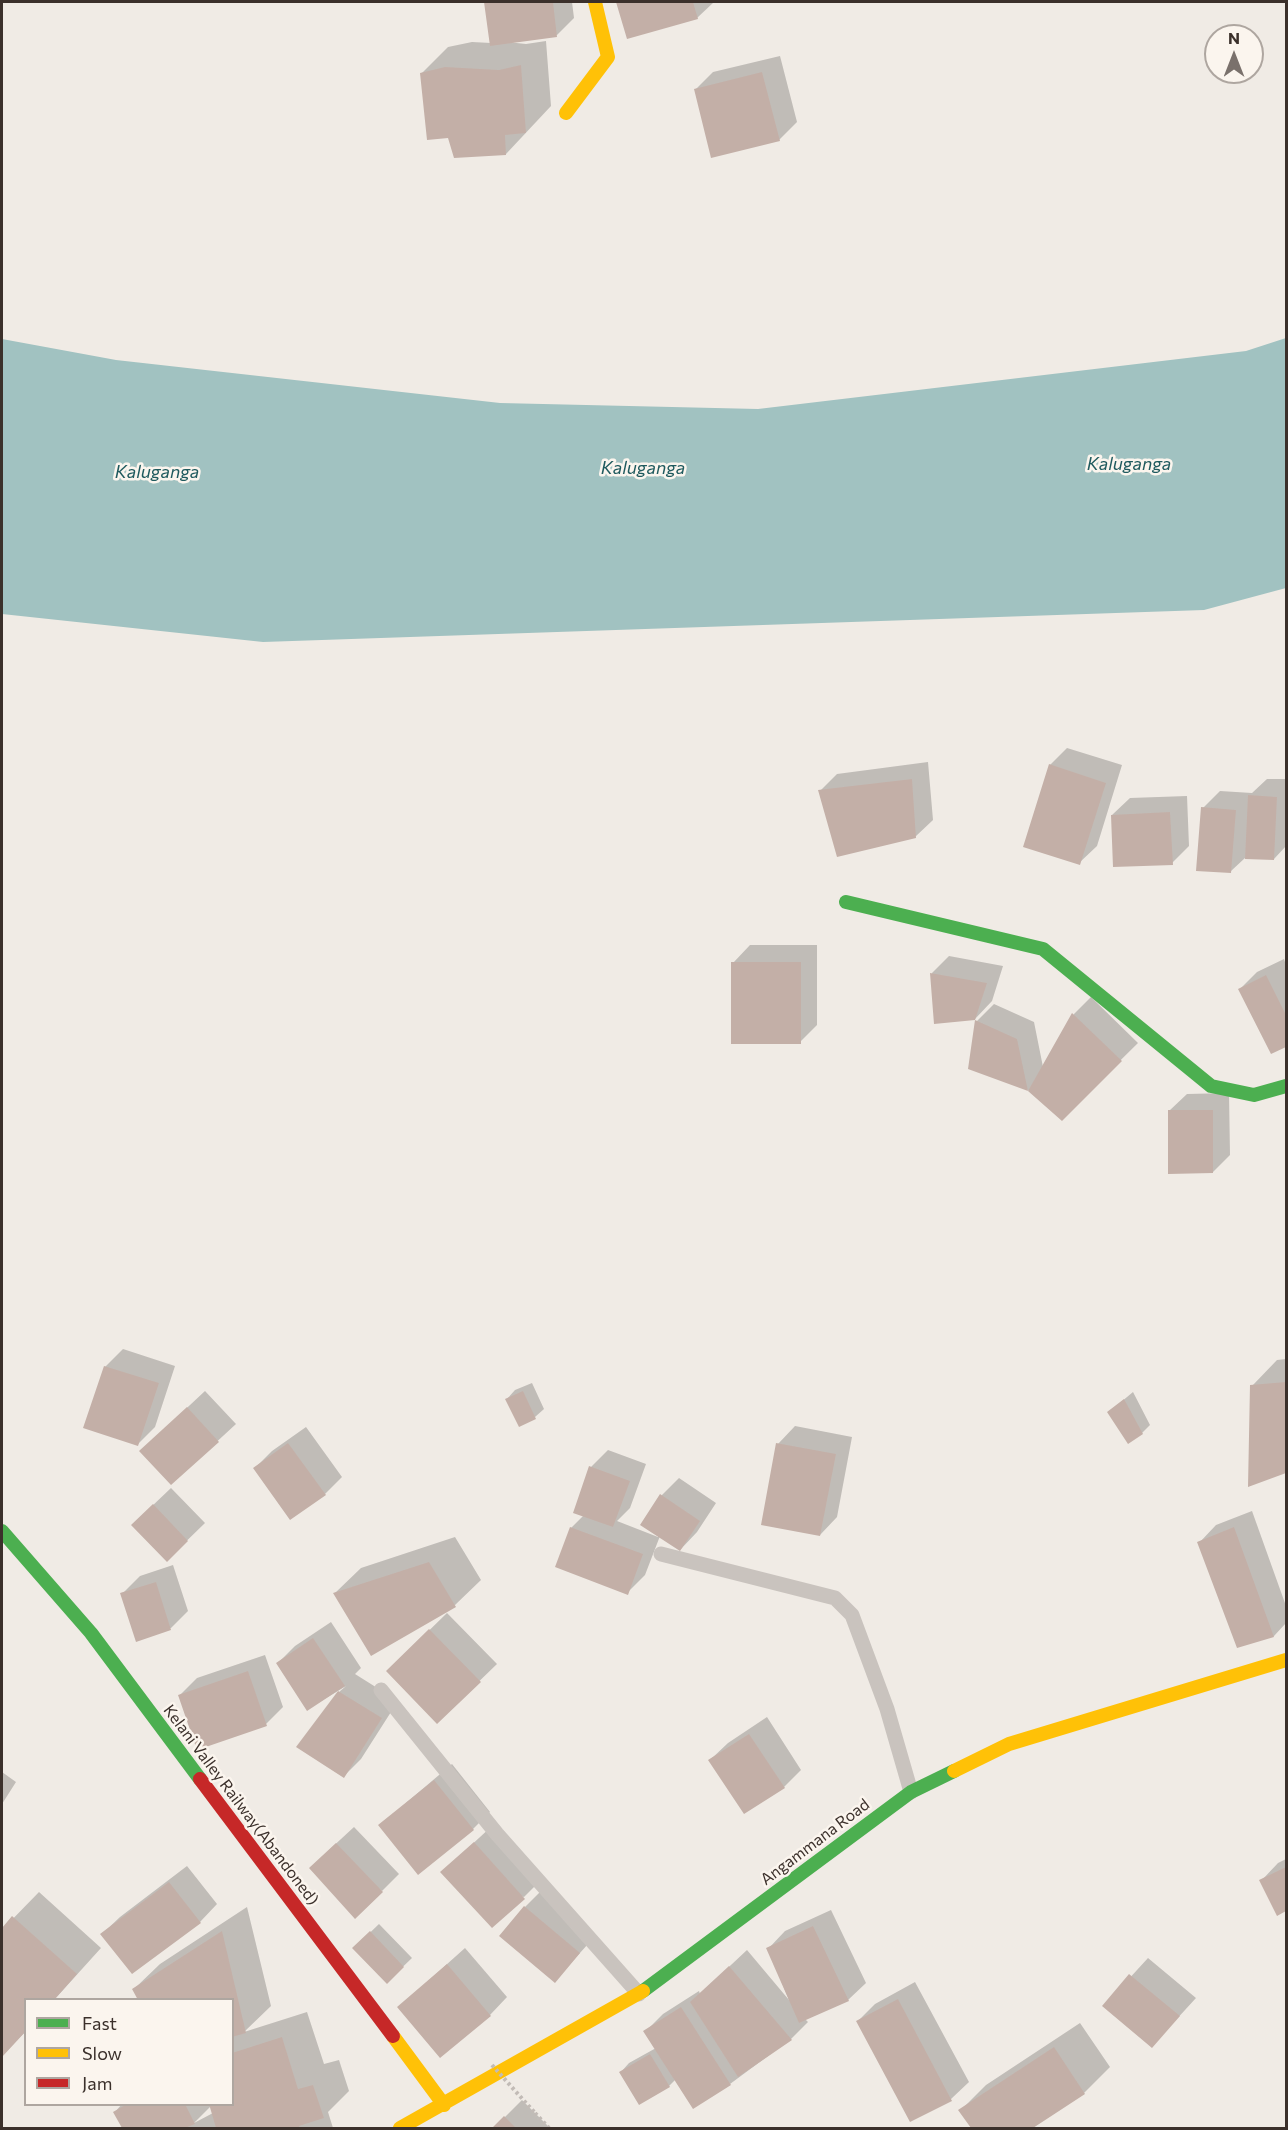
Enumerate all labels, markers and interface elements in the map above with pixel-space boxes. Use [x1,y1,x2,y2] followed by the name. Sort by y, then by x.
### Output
[1204,24,1264,84] north arrow
[1228,28,1240,47] text: N
[1087,453,1171,475] water label: Kaluganga
[601,457,685,479] water label: Kaluganga
[115,461,199,483] water label: Kaluganga
[159,1701,323,1909] street label: Kelani Valley Railway(Abandoned)
[757,1795,873,1889] street label: Angammana Road
[24,1998,234,2106] legend
[82,2012,117,2034] text: Fast
[82,2042,122,2064] text: Slow
[82,2072,112,2094] text: Jam

